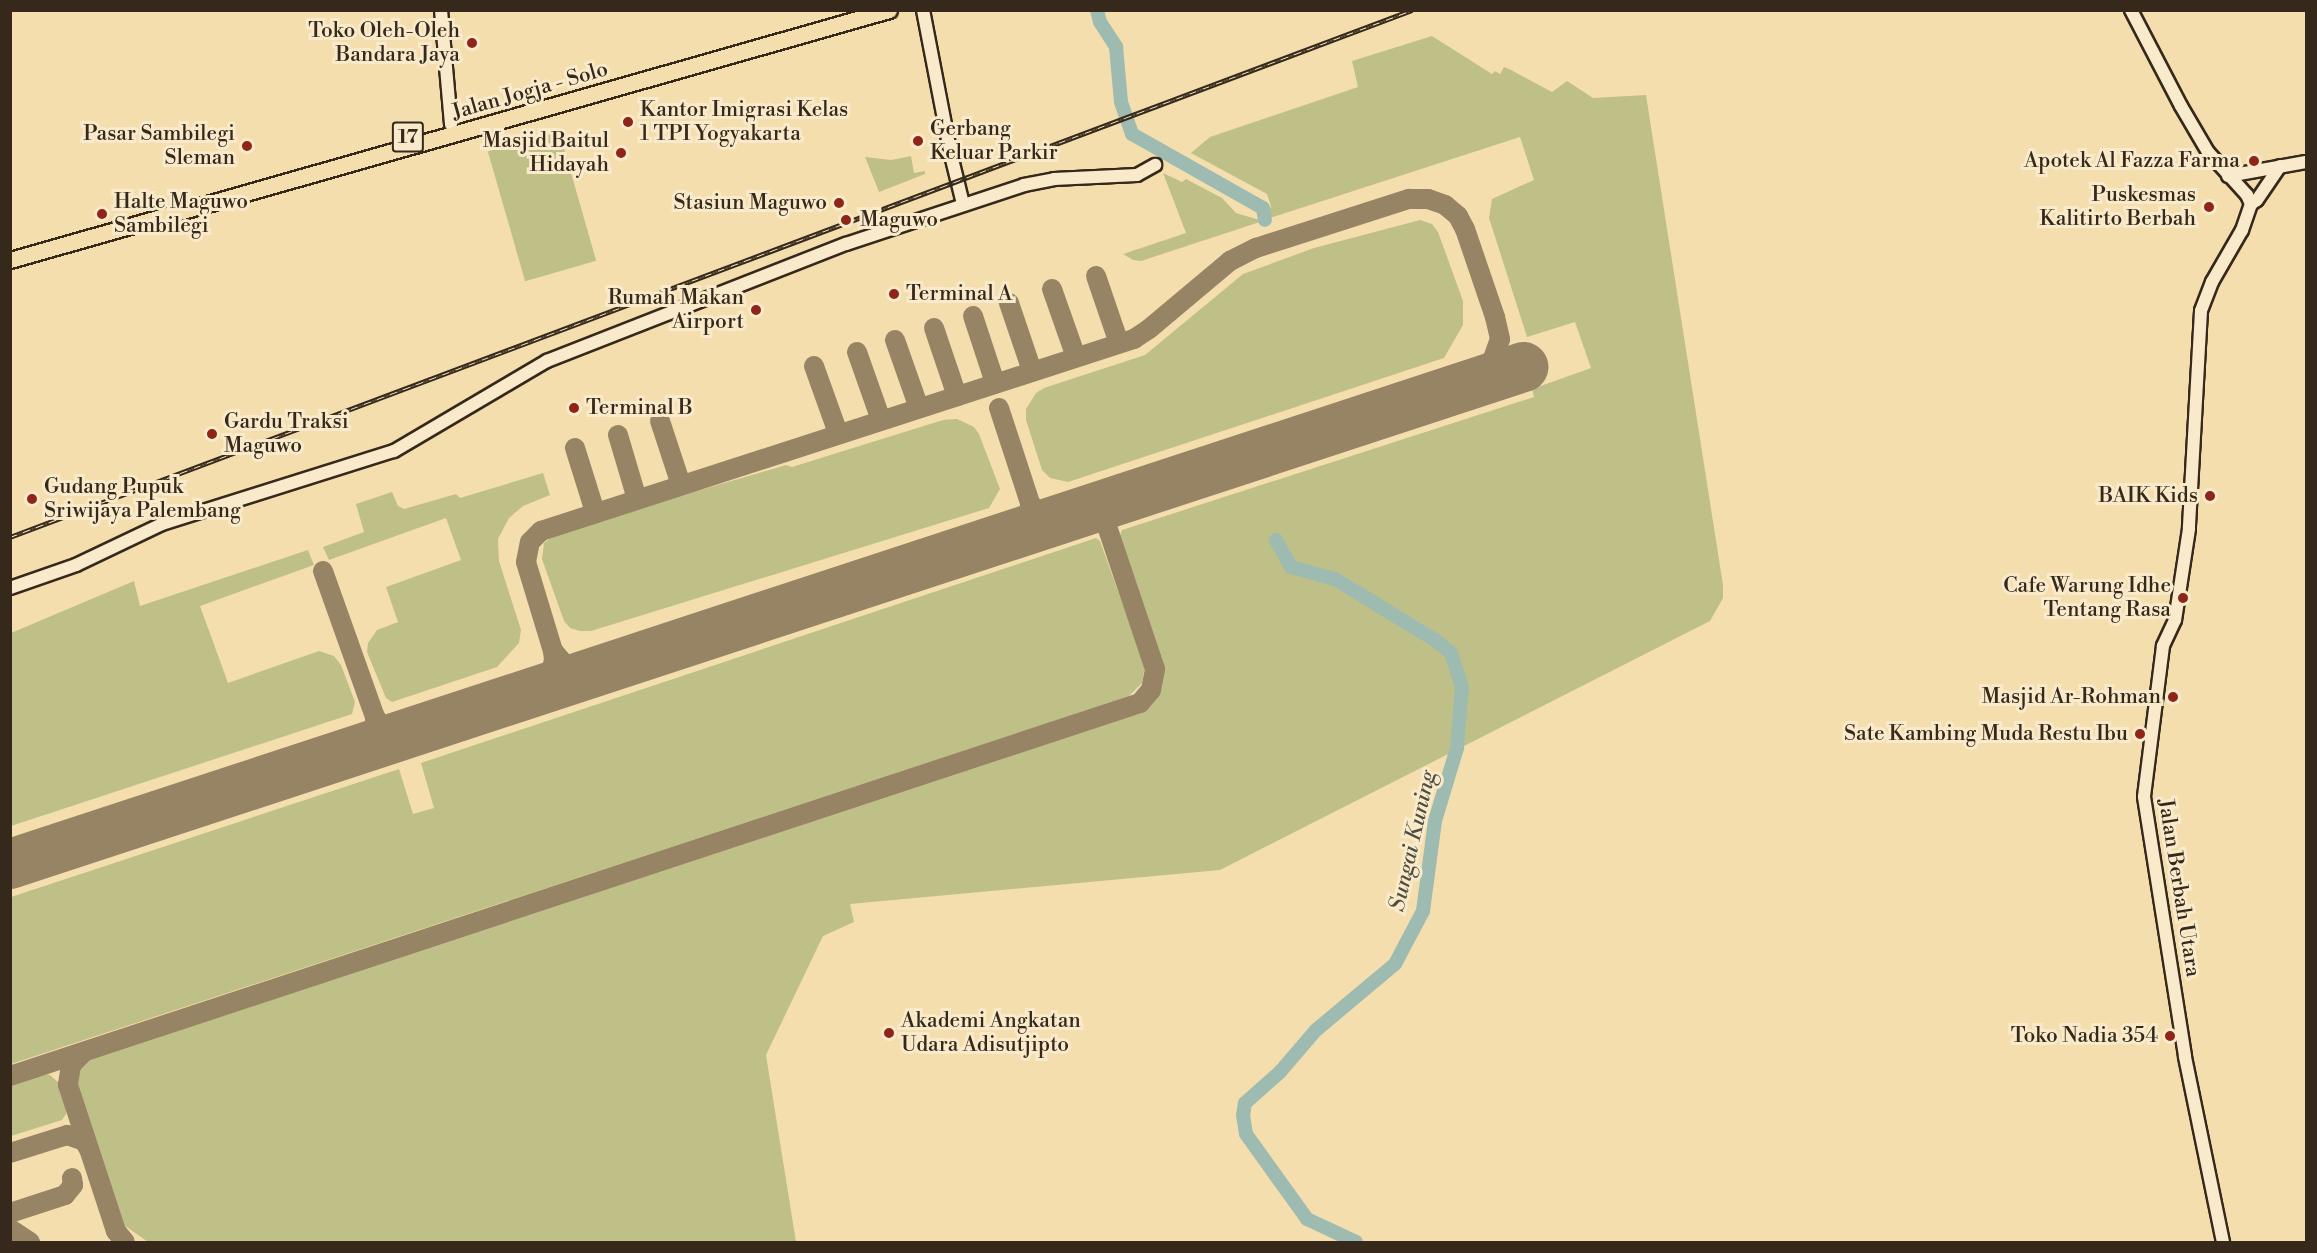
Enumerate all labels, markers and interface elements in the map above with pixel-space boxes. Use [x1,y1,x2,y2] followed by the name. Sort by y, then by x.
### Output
[308,18,460,68] place label: Toko Oleh-Oleh Bandara Jaya
[465,36,479,50] marker: Toko Oleh-Oleh Bandara Jaya
[449,57,611,125] street label: Jalan Jogja - Solo
[640,97,848,147] place label: Kantor Imigrasi Kelas 1 TPI Yogyakarta
[621,115,635,129] marker: Kantor Imigrasi Kelas 1 TPI Yogyakarta
[930,116,1058,166] place label: Gerbang Keluar Parkir
[392,120,424,154] road number: 17
[83,121,235,171] place label: Pasar Sambilegi Sleman
[483,128,609,178] place label: Masjid Baitul Hidayah
[911,134,925,148] marker: Gerbang Keluar Parkir
[240,139,254,153] marker: Pasar Sambilegi Sleman
[614,146,628,160] marker: Masjid Baitul Hidayah
[2024,148,2240,174] place label: Apotek Al Fazza Farma
[2245,152,2263,170] marker: Apotek Al Fazza Farma
[2040,182,2196,232] place label: Puskesmas Kalitirto Berbah
[114,189,248,239] place label: Halte Maguwo Sambilegi
[674,190,827,216] place label: Stasiun Maguwo
[832,196,846,210] marker: Stasiun Maguwo
[2200,198,2218,216] marker: Puskesmas Kalitirto Berbah
[95,207,109,221] marker: Halte Maguwo Sambilegi
[860,207,938,233] place label: Maguwo
[837,211,855,229] marker: Maguwo
[906,281,1012,307] place label: Terminal A
[608,285,744,335] place label: Rumah Makan Airport
[887,287,901,301] marker: Terminal A
[749,303,763,317] marker: Rumah Makan Airport
[586,395,693,421] place label: Terminal B
[567,401,581,415] marker: Terminal B
[224,409,349,459] place label: Gardu Traksi Maguwo
[205,427,219,441] marker: Gardu Traksi Maguwo
[44,474,241,524] place label: Gudang Pupuk Sriwijaya Palembang
[2098,483,2198,509] place label: BAIK Kids
[2203,489,2217,503] marker: BAIK Kids
[25,492,39,506] marker: Gudang Pupuk Sriwijaya Palembang
[2003,573,2171,623] place label: Cafe Warung Idhe Tentang Rasa
[2176,591,2190,605] marker: Cafe Warung Idhe Tentang Rasa
[1982,684,2161,710] place label: Masjid Ar-Rohman
[2166,690,2180,704] marker: Masjid Ar-Rohman
[1844,721,2128,747] place label: Sate Kambing Muda Restu Ibu
[2133,727,2147,741] marker: Sate Kambing Muda Restu Ibu
[1384,768,1442,914] water label: Sungai Kuning
[2152,797,2206,979] street label: Jalan Berbah Utara
[901,1008,1081,1058] place label: Akademi Angkatan Udara Adisutjipto
[2011,1023,2158,1049] place label: Toko Nadia 354
[882,1026,896,1040] marker: Akademi Angkatan Udara Adisutjipto
[2163,1029,2177,1043] marker: Toko Nadia 354

